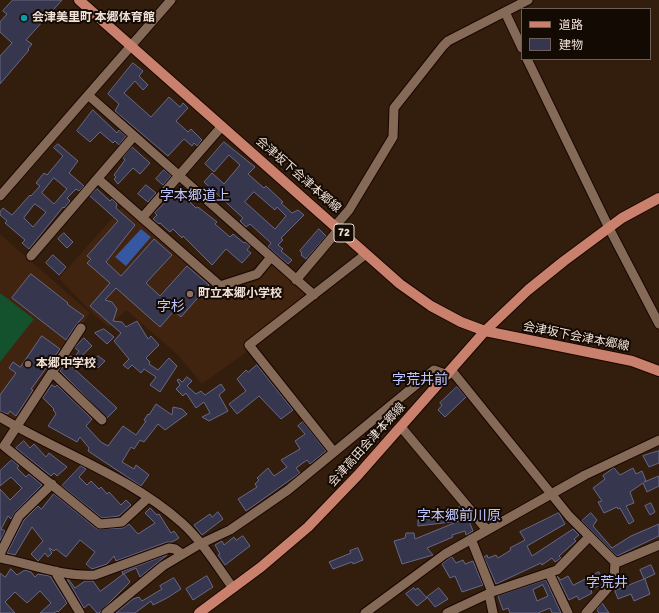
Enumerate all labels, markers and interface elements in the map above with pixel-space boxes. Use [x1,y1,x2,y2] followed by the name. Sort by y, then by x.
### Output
[521,8,651,60] legend
[32,11,155,25] place label: 会津美里町 本郷体育館
[19,13,29,23] marker: 会津美里町 本郷体育館
[559,18,583,33] text: 道路
[559,38,583,53] text: 建物
[253,134,343,216] street label: 会津坂下会津本郷線
[160,188,230,204] district label: 字本郷道上
[334,224,354,242] road number: 72
[198,287,282,301] place label: 町立本郷小学校
[185,289,195,299] marker: 町立本郷小学校
[157,299,185,315] district label: 字杉
[522,320,630,354] street label: 会津坂下会津本郷線
[36,357,96,371] place label: 本郷中学校
[23,359,33,369] marker: 本郷中学校
[392,372,448,388] district label: 字荒井前
[326,400,408,490] street label: 会津高田会津本郷線
[417,508,501,524] district label: 字本郷前川原
[586,575,628,591] district label: 字荒井

